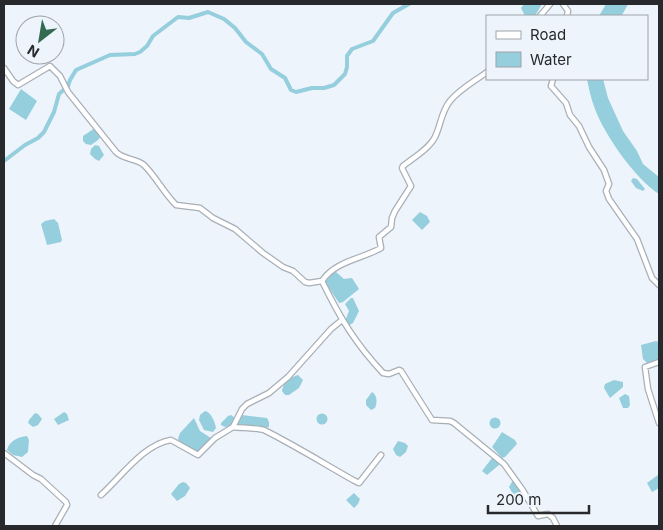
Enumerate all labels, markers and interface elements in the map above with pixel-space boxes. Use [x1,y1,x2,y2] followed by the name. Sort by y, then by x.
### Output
[15,15,65,65] north arrow
[486,15,648,80] legend
[530,25,566,44] text: Road
[24,42,42,62] text: N
[530,50,572,69] text: Water
[488,482,589,514] scale bar
[496,490,541,509] text: 200 m

